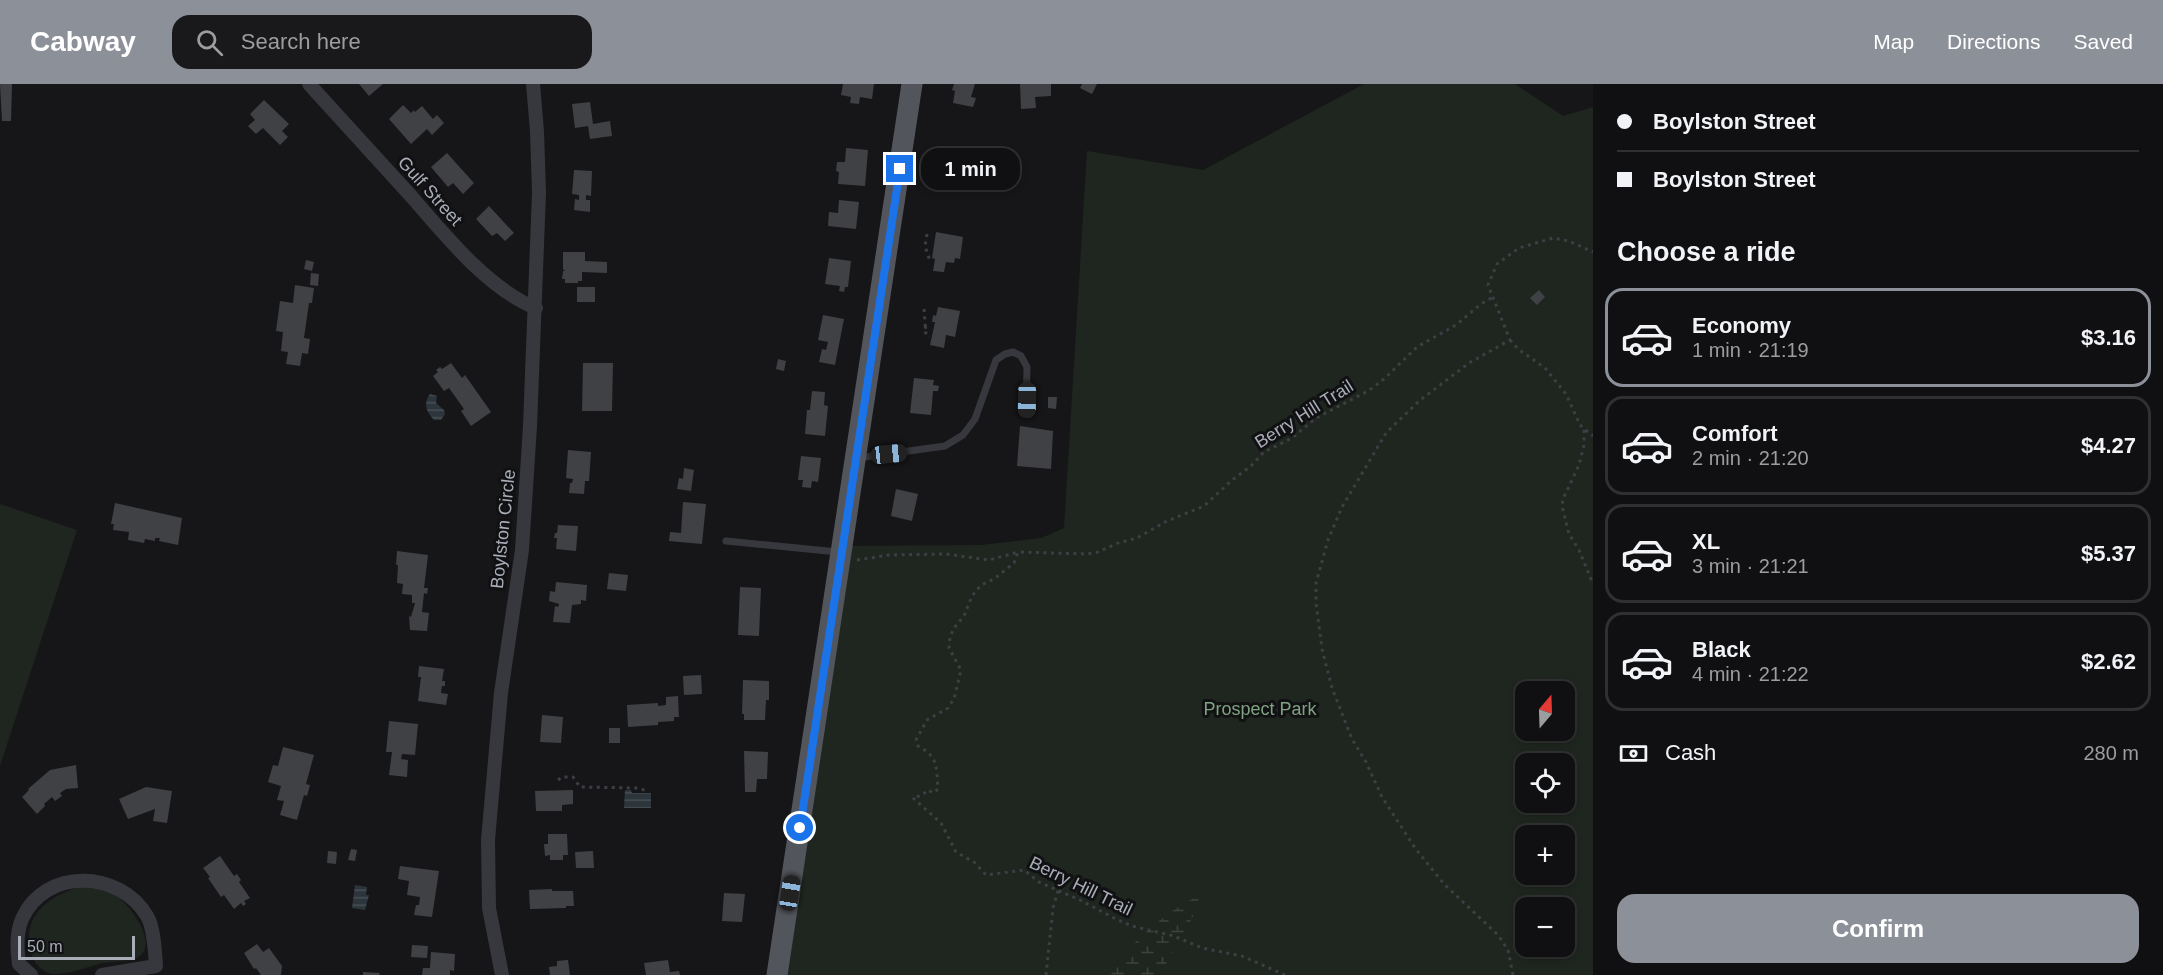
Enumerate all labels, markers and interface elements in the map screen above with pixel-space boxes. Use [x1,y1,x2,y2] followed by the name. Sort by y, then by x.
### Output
[172,15,592,69] search box
[30,26,136,57] text: Cabway
[193,26,226,59] icon: search
[241,29,361,54] text: Search here
[1873,30,1914,53] text: Map
[1947,30,2040,53] text: Directions
[2073,30,2133,53] text: Saved
[1653,109,1816,134] text: Boylston Street
[921,148,1020,190] callout: 1 min
[394,152,466,230] street label: Gulf Street
[886,155,913,182] route end
[944,158,997,180] text: 1 min
[1653,167,1816,192] text: Boylston Street
[1617,237,1796,267] text: Choose a ride
[1620,311,1674,365] icon: car
[1692,313,1791,338] text: Economy
[2081,325,2136,350] text: $3.16
[1692,339,1809,361] text: 1 min · 21:19
[1251,376,1357,452] street label: Berry Hill Trail
[1018,382,1036,418] car
[1620,419,1674,473] icon: car
[1692,421,1778,446] text: Comfort
[2081,433,2136,458] text: $4.27
[870,443,908,465] car
[1692,447,1809,469] text: 2 min · 21:20
[487,468,519,590] street label: Boylston Circle
[1620,527,1674,581] icon: car
[1692,529,1720,554] text: XL
[2081,541,2136,566] text: $5.37
[1692,555,1809,577] text: 3 min · 21:21
[1620,635,1674,689] icon: car
[1692,637,1751,662] text: Black
[2081,649,2136,674] text: $2.62
[1692,663,1809,685] text: 4 min · 21:22
[1515,681,1575,741] north arrow
[1515,681,1575,957] map controls
[1203,699,1318,719] park label: Prospect Park
[1617,737,1650,770] icon: cash
[1665,740,1716,765] text: Cash
[2083,742,2139,764] text: 280 m
[1515,753,1575,813] button: locate
[786,814,813,841] route start
[1515,825,1575,885] button: +
[1026,852,1136,920] street label: Berry Hill Trail
[778,874,802,912] car
[1617,894,2139,963] button: Confirm
[1515,897,1575,957] button: −
[18,933,135,960] scale bar
[27,938,63,955] text: 50 m

